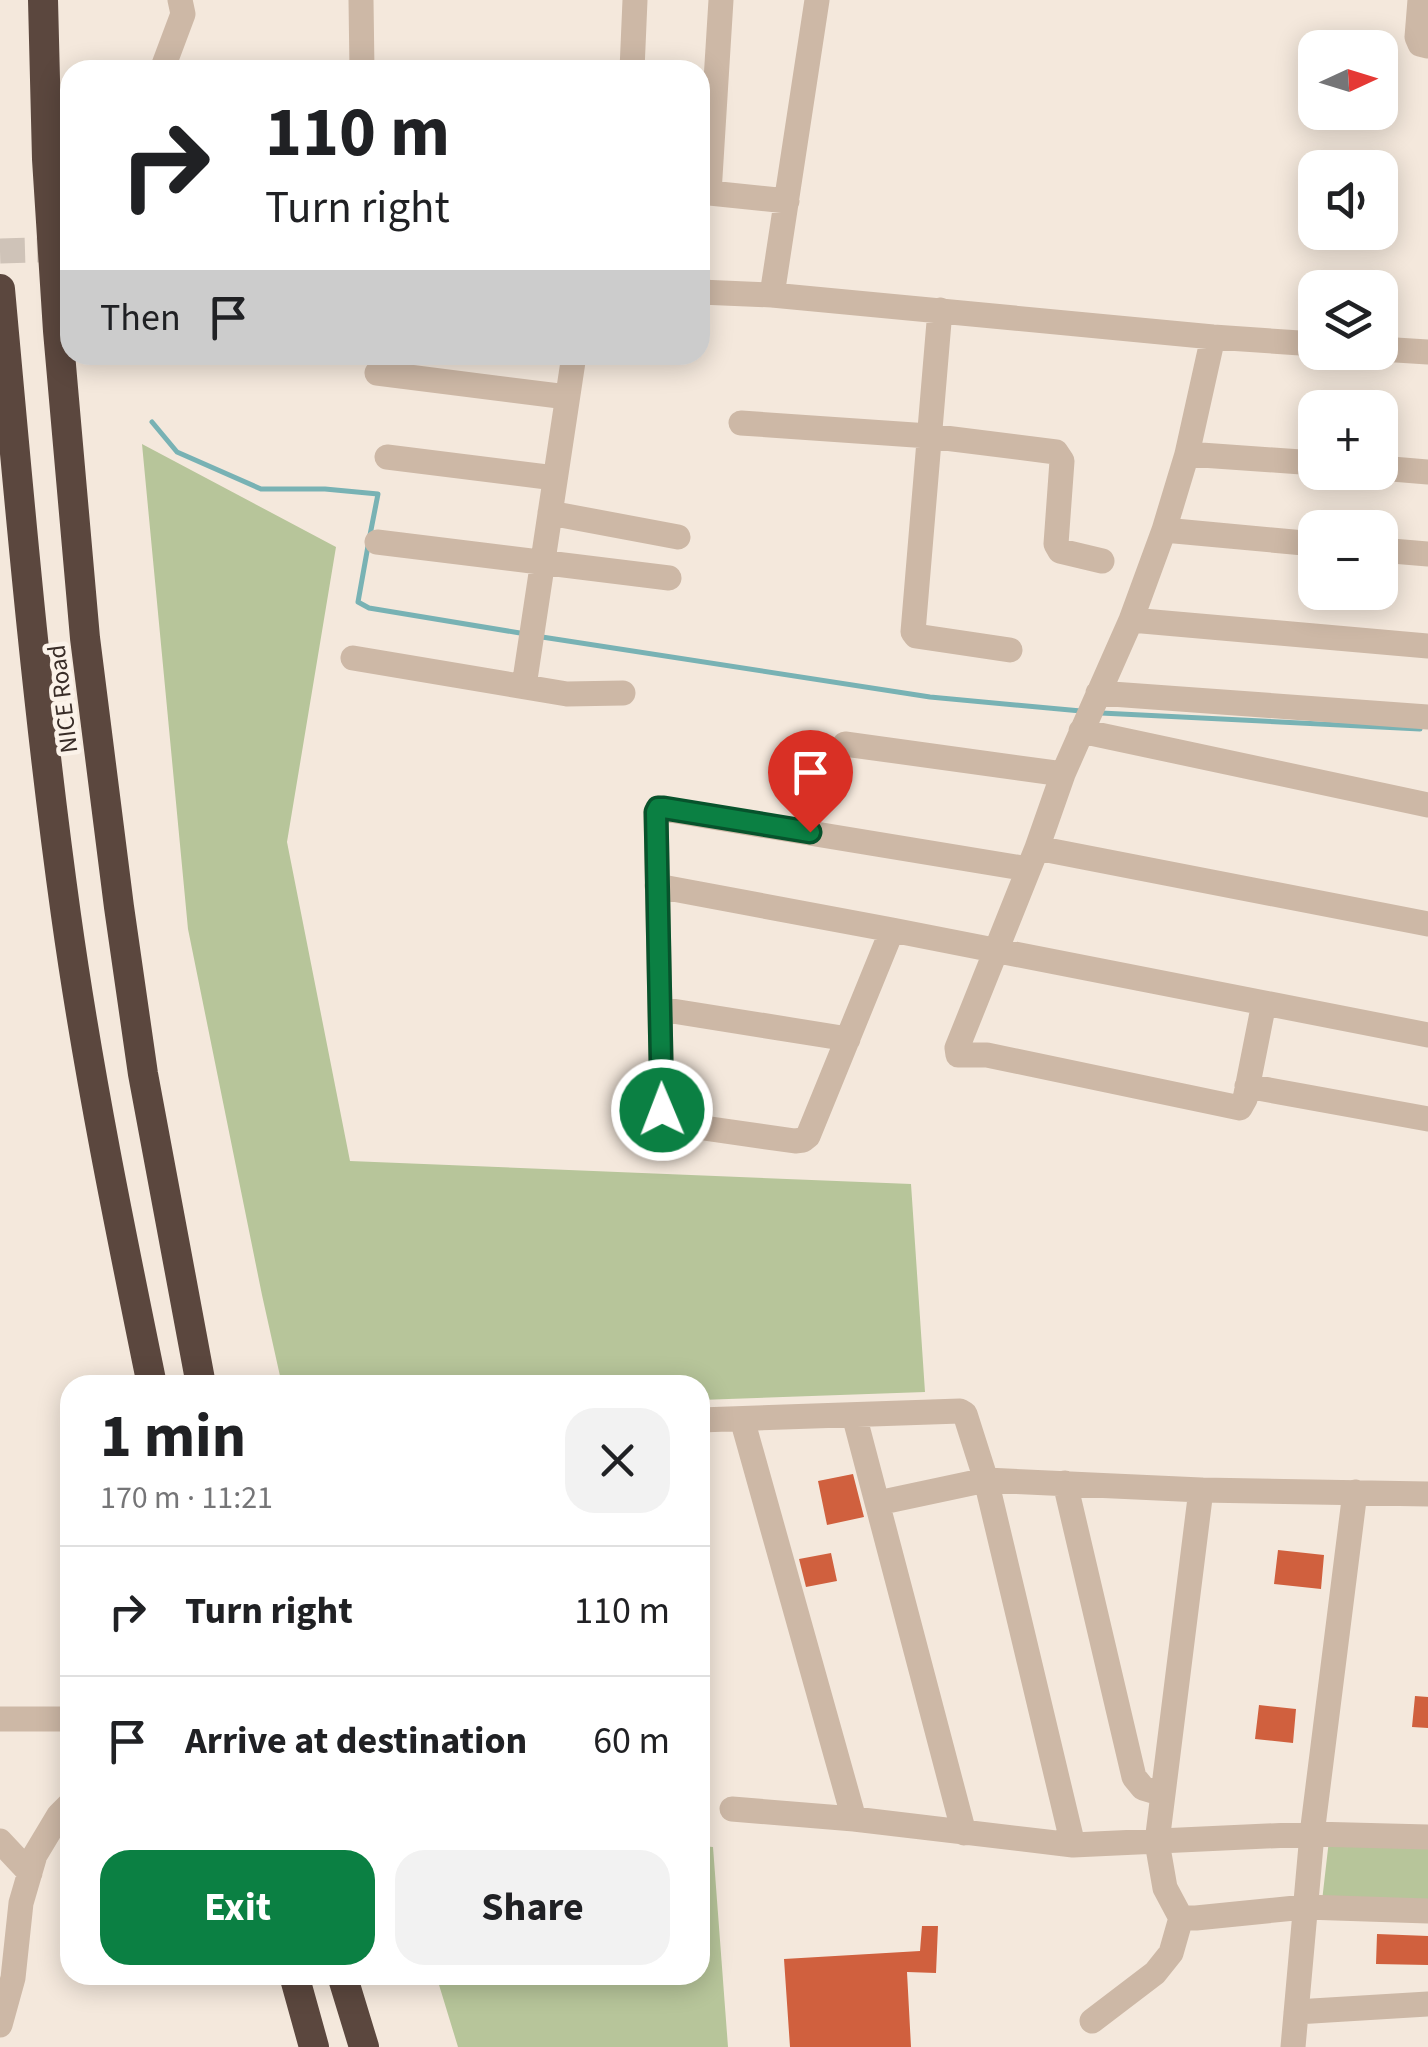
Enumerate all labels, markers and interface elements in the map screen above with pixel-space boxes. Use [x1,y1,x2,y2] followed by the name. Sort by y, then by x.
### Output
[1298,30,1398,130] north arrow
[1298,30,1398,610] map controls
[265,83,450,183] text: 110 m
[100,100,230,230] icon: right
[1298,150,1398,250] button: sound
[265,176,450,240] text: Turn right
[1298,270,1398,370] button: layers
[201,290,256,345] icon: arrive
[100,291,181,345] text: Then
[1298,390,1398,490] button: +
[1298,510,1398,610] button: −
[39,643,87,755] street label: NICE Road
[768,730,853,833] pin
[783,745,838,800] icon: arrive
[610,1058,714,1162] position arrow
[100,1395,246,1480] text: 1 min
[565,1408,670,1513] button: close
[100,1475,273,1521] text: 170 m · 11:21
[100,1584,155,1639] icon: right
[185,1584,353,1638] text: Turn right
[574,1584,670,1638] text: 110 m
[100,1714,155,1769] icon: arrive
[185,1714,527,1768] text: Arrive at destination
[593,1714,670,1768] text: 60 m
[100,1850,375,1965] button: Exit
[395,1850,670,1965] button: Share

